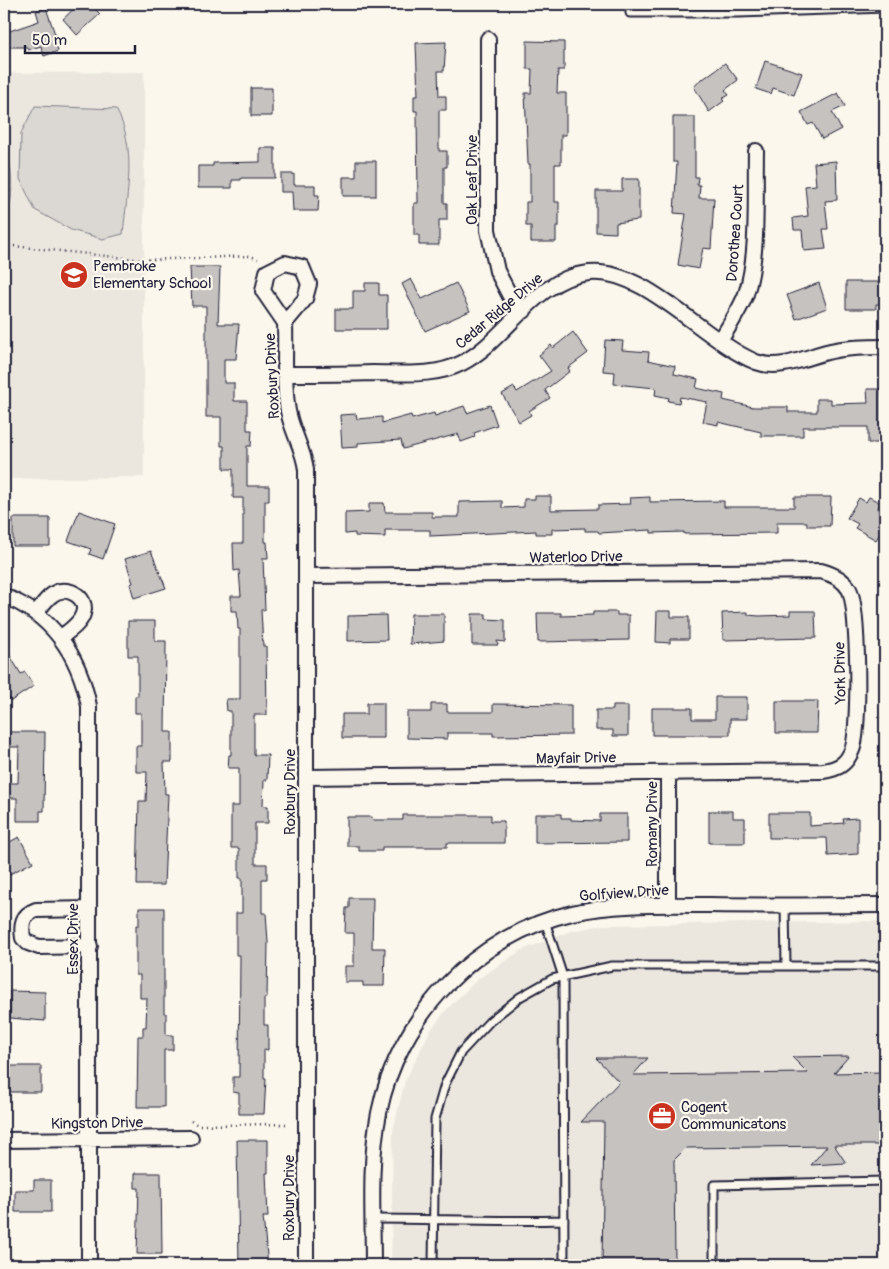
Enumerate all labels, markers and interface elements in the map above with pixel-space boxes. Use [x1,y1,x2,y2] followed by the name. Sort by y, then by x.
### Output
[25,22,135,54] scale bar
[32,31,67,50] text: 50 m
[463,134,482,225] street label: Oak Leaf Drive
[723,183,748,282] street label: Dorothea Court
[93,257,212,293] place label: Pembroke Elementary School
[59,260,89,290] school or university icon: Pembroke Elementary School
[452,269,547,354] street label: Cedar Ridge Drive
[261,332,284,419] street label: Roxbury Drive
[529,547,623,568] street label: Waterloo Drive
[830,641,851,705] street label: York Drive
[281,748,300,835] street label: Roxbury Drive
[536,748,617,769] street label: Mayfair Drive
[643,780,662,867] street label: Romany Drive
[579,881,670,906] street label: Golfview Drive
[64,903,83,975] street label: Essex Drive
[681,1098,786,1134] place label: Cogent Communicatons
[647,1101,677,1131] office icon: Cogent Communicatons
[51,1113,144,1134] street label: Kingston Drive
[280,1154,299,1241] street label: Roxbury Drive

